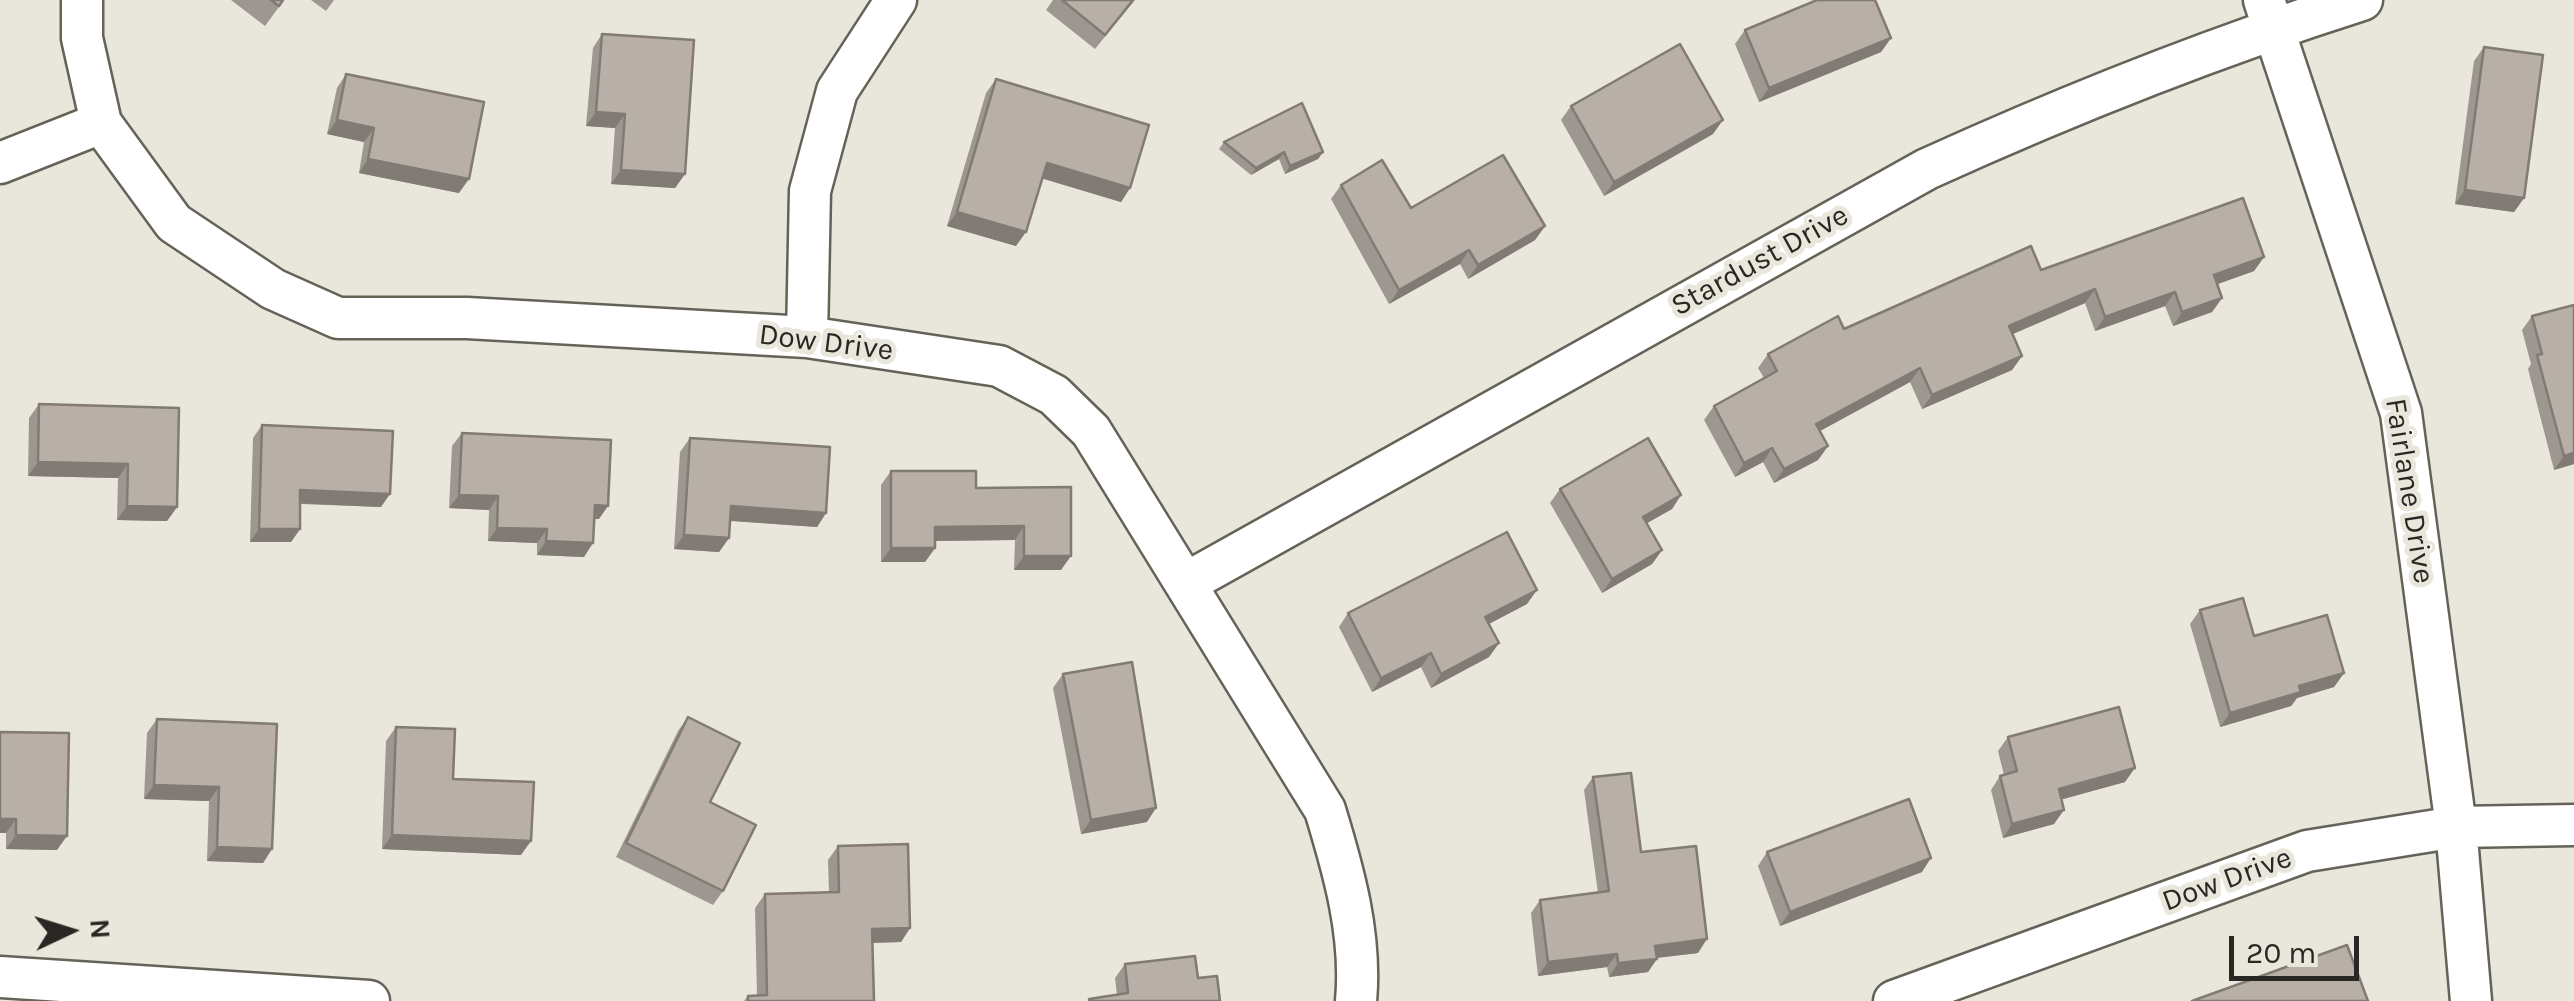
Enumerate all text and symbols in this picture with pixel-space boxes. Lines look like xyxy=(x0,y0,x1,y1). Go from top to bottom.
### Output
street label: Stardust Drive xyxy=(1665,198,1855,324)
street label: Dow Drive xyxy=(757,317,895,369)
street label: Fairlane Drive xyxy=(2377,396,2441,586)
street label: Dow Drive xyxy=(2157,840,2297,920)
north arrow xyxy=(20,881,120,981)
scale bar xyxy=(2234,916,2364,978)
text: N xyxy=(83,918,118,940)
text: 20 m xyxy=(2246,935,2316,971)

